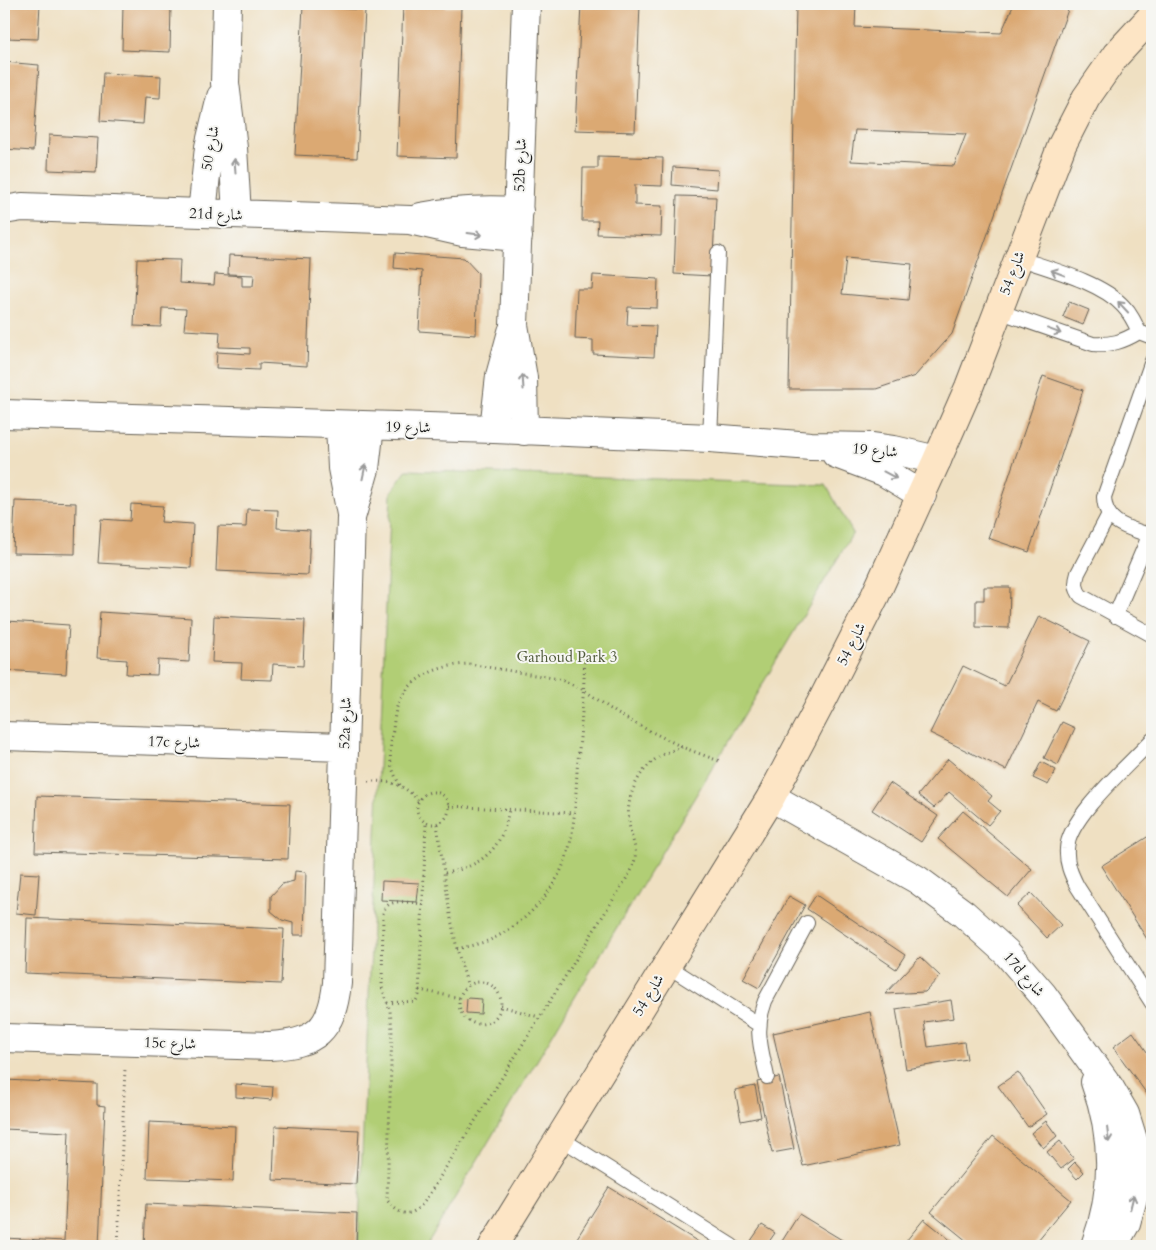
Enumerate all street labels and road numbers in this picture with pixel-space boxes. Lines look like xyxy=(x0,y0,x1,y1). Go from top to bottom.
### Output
street label: شارع 50 xyxy=(196,124,227,173)
street label: 52b شارع xyxy=(509,138,534,192)
street label: 21d شارع xyxy=(189,203,243,228)
street label: شارع 54 xyxy=(995,248,1032,299)
street label: شارع 19 xyxy=(385,417,431,440)
street label: شارع 19 xyxy=(851,438,899,465)
street label: شارع 54 xyxy=(832,619,873,670)
street label: 52a شارع xyxy=(334,697,359,749)
street label: 17c شارع xyxy=(147,731,200,756)
street label: 17d شارع xyxy=(997,947,1049,1003)
street label: شارع 54 xyxy=(627,970,671,1021)
street label: 15c شارع xyxy=(143,1032,196,1057)

